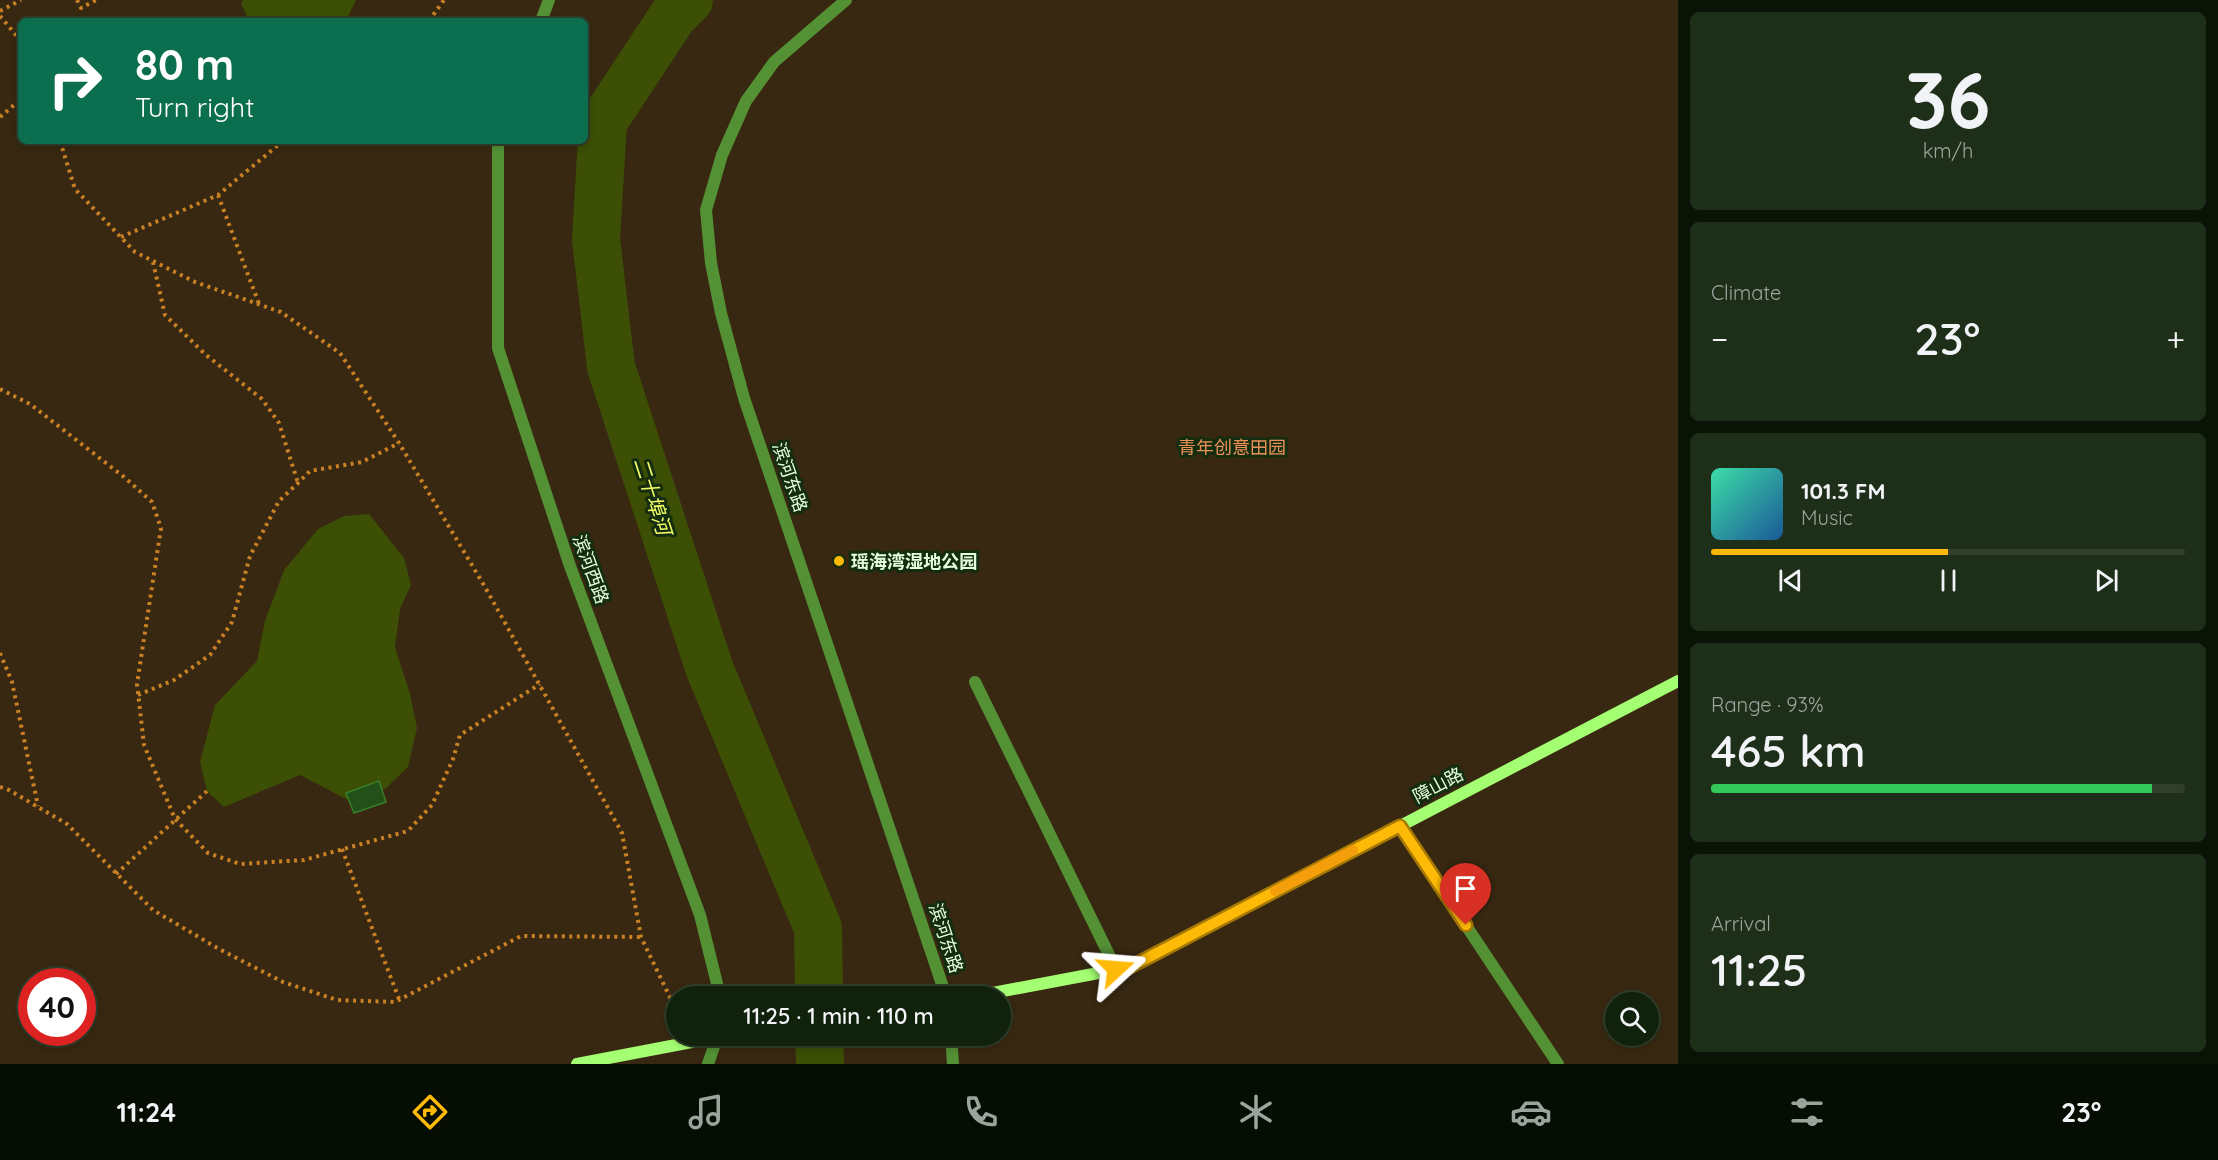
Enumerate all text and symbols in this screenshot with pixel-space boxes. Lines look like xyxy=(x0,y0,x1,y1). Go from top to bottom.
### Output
text: 80 m xyxy=(135,38,234,91)
icon: right xyxy=(36,42,114,120)
text: 36 xyxy=(1905,50,1991,148)
text: Turn right xyxy=(135,90,254,124)
text: km/h xyxy=(1923,138,1973,163)
text: Climate xyxy=(1711,280,1781,305)
text: 23° xyxy=(1914,310,1980,366)
text: − xyxy=(1711,318,1728,359)
text: + xyxy=(2166,318,2185,359)
park label: 青年创意田园 xyxy=(1178,436,1286,459)
street label: 滨河东路 xyxy=(767,439,813,515)
water label: 二十埠河 xyxy=(629,454,678,542)
text: 101.3 FM xyxy=(1801,477,1885,505)
text: Music xyxy=(1801,505,1853,530)
street label: 滨河西路 xyxy=(568,531,614,607)
place label: 瑶海湾湿地公园 xyxy=(851,550,977,573)
marker: 瑶海湾湿地公园 xyxy=(832,554,846,568)
icon: previous xyxy=(1774,564,1807,597)
icon: pause xyxy=(1932,564,1965,597)
icon: next xyxy=(2090,564,2123,597)
text: Range · 93% xyxy=(1711,692,1824,717)
text: 465 km xyxy=(1711,722,1866,778)
street label: 障山路 xyxy=(1409,762,1467,808)
pin xyxy=(1440,863,1491,925)
icon: arrive xyxy=(1449,872,1482,905)
street label: 滨河东路 xyxy=(924,900,968,976)
text: Arrival xyxy=(1711,911,1771,936)
position arrow xyxy=(1084,937,1148,1001)
text: 11:25 xyxy=(1711,941,1807,997)
speed limit sign: 40 xyxy=(18,968,96,1046)
map controls xyxy=(1605,992,1659,1046)
button: search xyxy=(1605,992,1659,1046)
text: 11:25 · 1 min · 110 m xyxy=(743,1002,934,1030)
icon: directions xyxy=(409,1091,451,1133)
icon: music xyxy=(685,1091,727,1133)
icon: phone xyxy=(960,1091,1002,1133)
icon: climate xyxy=(1235,1091,1277,1133)
icon: car xyxy=(1510,1091,1552,1133)
icon: filters xyxy=(1786,1091,1828,1133)
text: 11:24 xyxy=(117,1095,176,1129)
text: 23° xyxy=(2061,1095,2101,1129)

